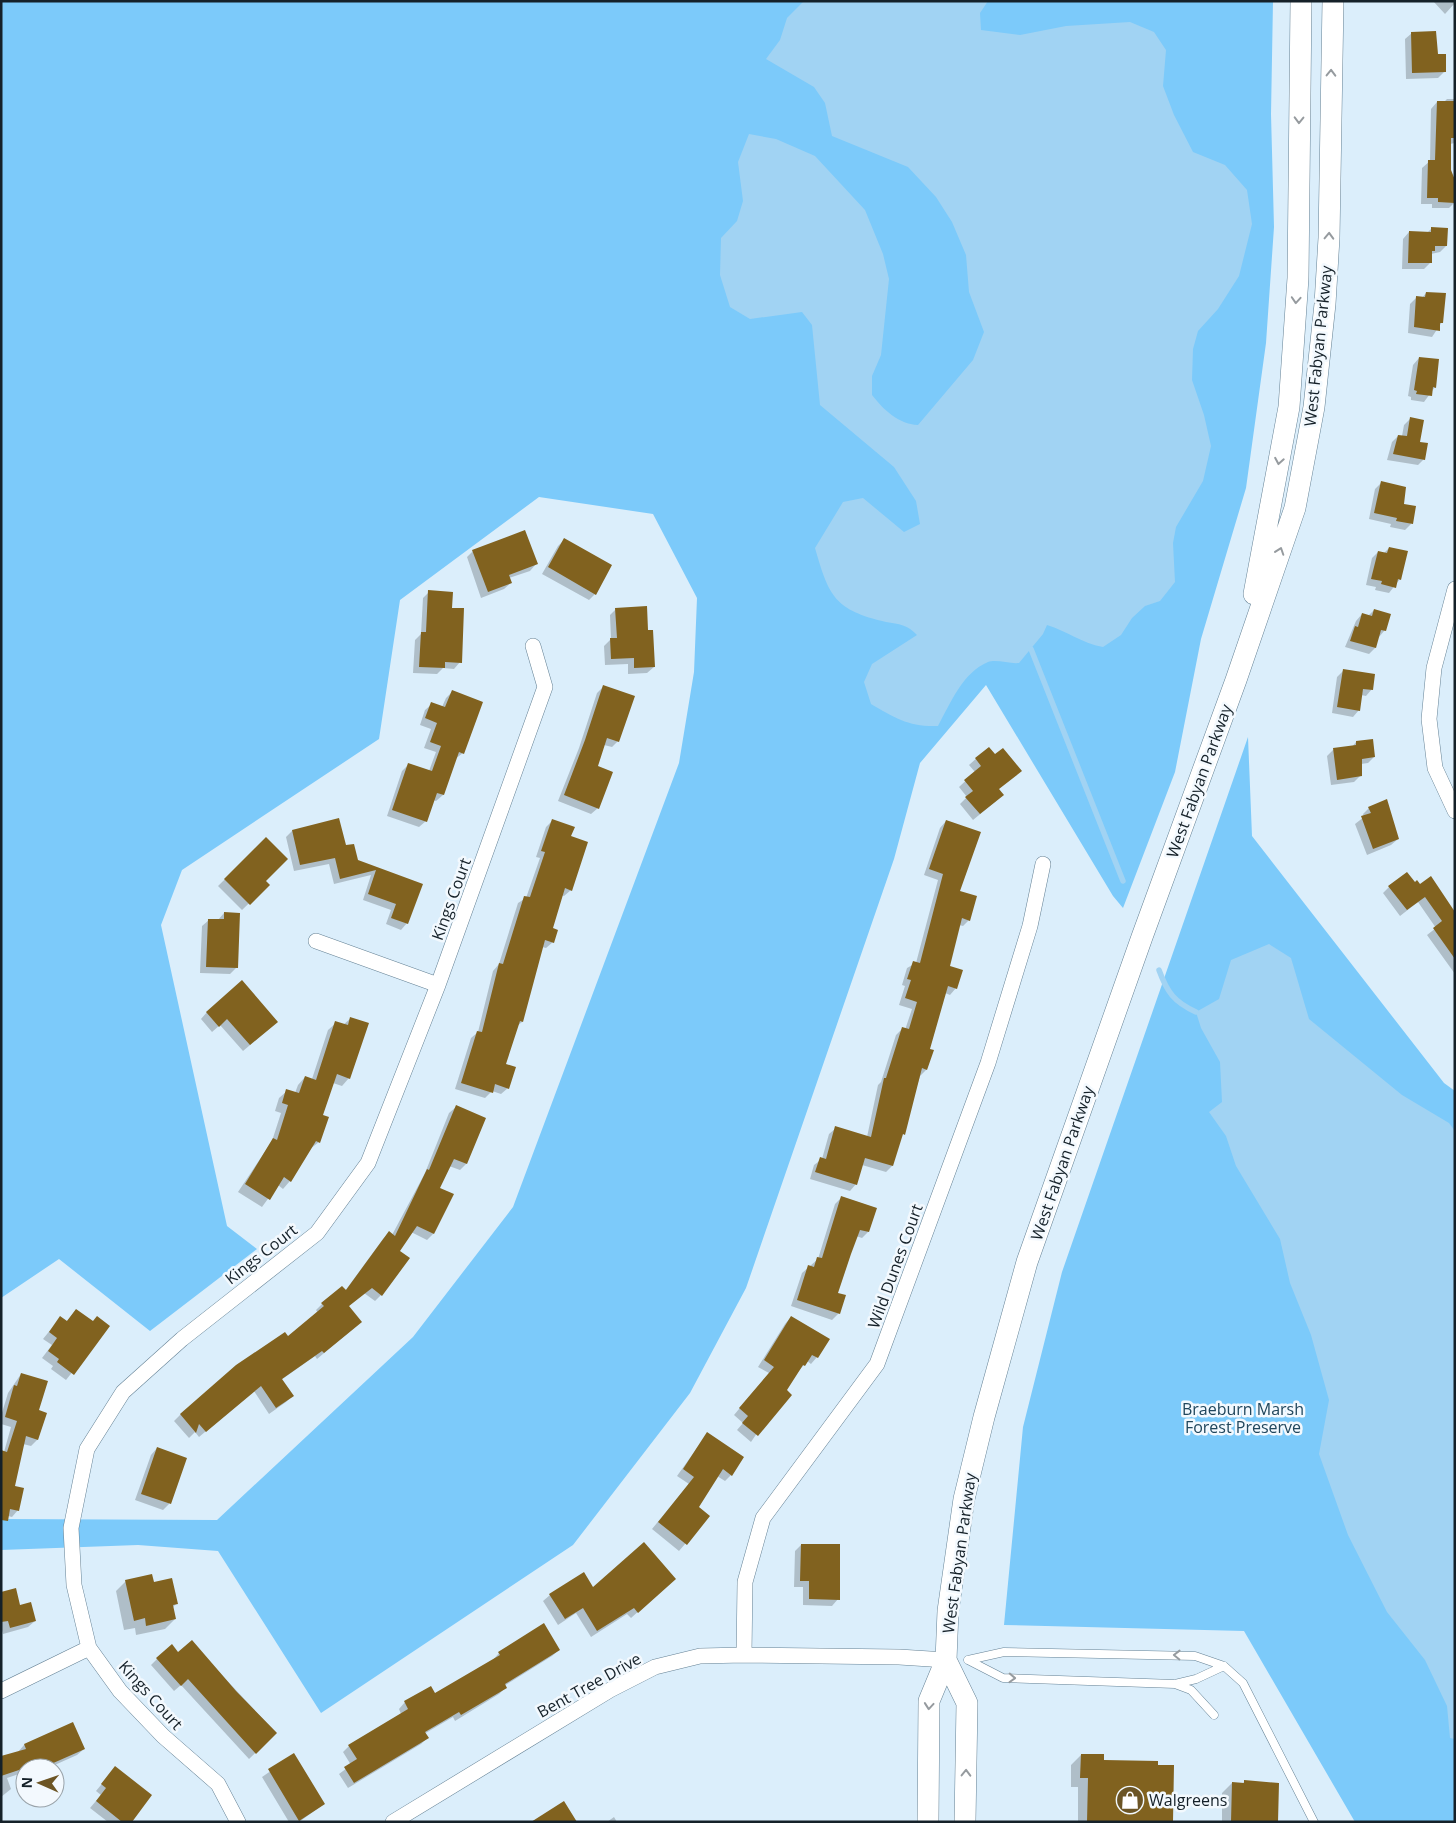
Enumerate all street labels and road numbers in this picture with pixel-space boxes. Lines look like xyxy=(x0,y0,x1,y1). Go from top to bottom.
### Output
street label: West Fabyan Parkway xyxy=(1299,263,1337,428)
street label: West Fabyan Parkway xyxy=(1161,700,1237,861)
street label: Kings Court xyxy=(426,855,476,943)
street label: West Fabyan Parkway xyxy=(1025,1082,1099,1243)
street label: Wild Dunes Court xyxy=(862,1201,928,1331)
street label: Kings Court xyxy=(220,1219,302,1289)
street label: West Fabyan Parkway xyxy=(937,1470,981,1635)
street label: Bent Tree Drive xyxy=(533,1647,645,1723)
street label: Kings Court xyxy=(114,1656,188,1734)

